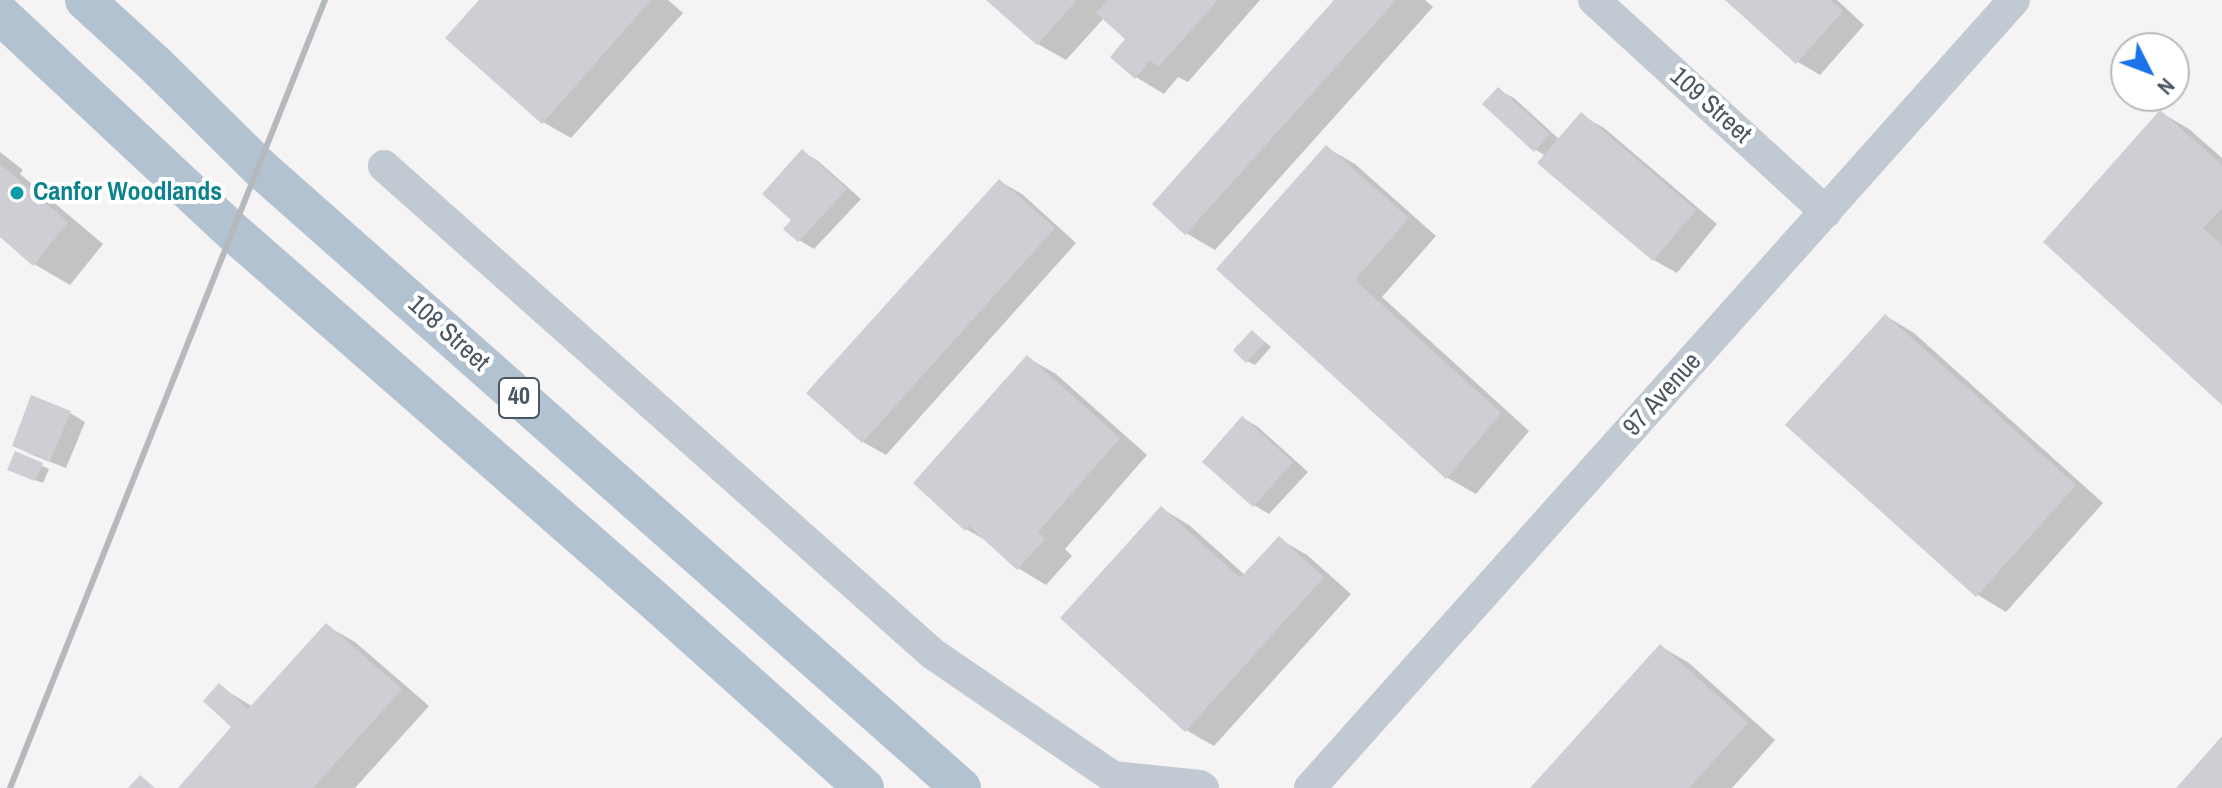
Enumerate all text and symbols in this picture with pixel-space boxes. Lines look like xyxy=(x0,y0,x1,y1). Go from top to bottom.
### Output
north arrow xyxy=(2110,32,2190,112)
street label: 109 Street xyxy=(1663,61,1757,151)
text: N xyxy=(2151,72,2182,102)
place label: Canfor Woodlands xyxy=(33,177,222,209)
marker: Canfor Woodlands xyxy=(8,184,26,202)
street label: 108 Street xyxy=(401,289,495,379)
street label: 97 Avenue xyxy=(1617,347,1709,443)
road number: 40 xyxy=(499,378,539,418)

